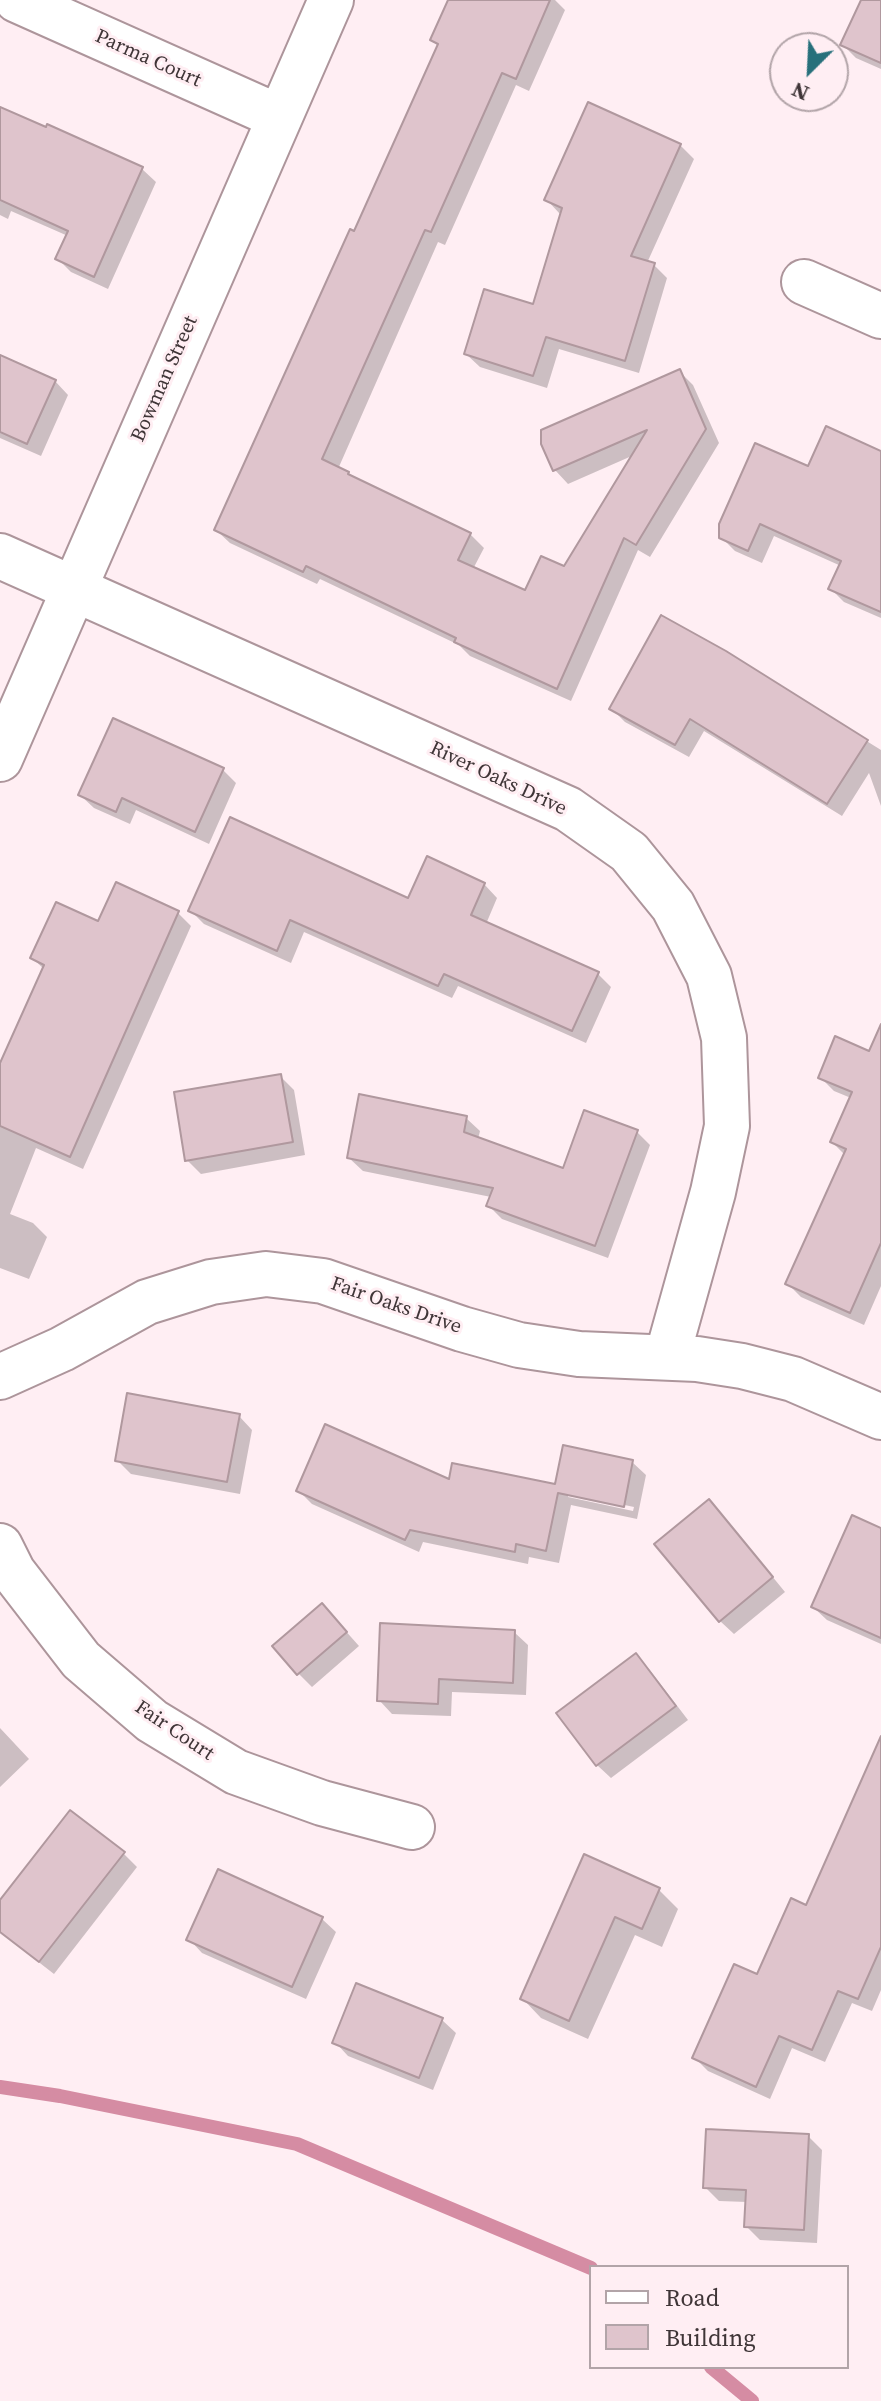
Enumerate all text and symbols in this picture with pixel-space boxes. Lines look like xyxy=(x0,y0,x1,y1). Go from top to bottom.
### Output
street label: Parma Court xyxy=(91,25,205,93)
north arrow xyxy=(769,32,849,112)
text: N xyxy=(787,75,813,109)
street label: Bowman Street xyxy=(126,312,204,446)
street label: River Oaks Drive xyxy=(426,737,570,821)
street label: Fair Oaks Drive xyxy=(327,1272,465,1340)
street label: Fair Court xyxy=(130,1696,218,1766)
legend xyxy=(589,2265,849,2369)
text: Road xyxy=(665,2281,719,2314)
text: Building xyxy=(665,2321,756,2354)

